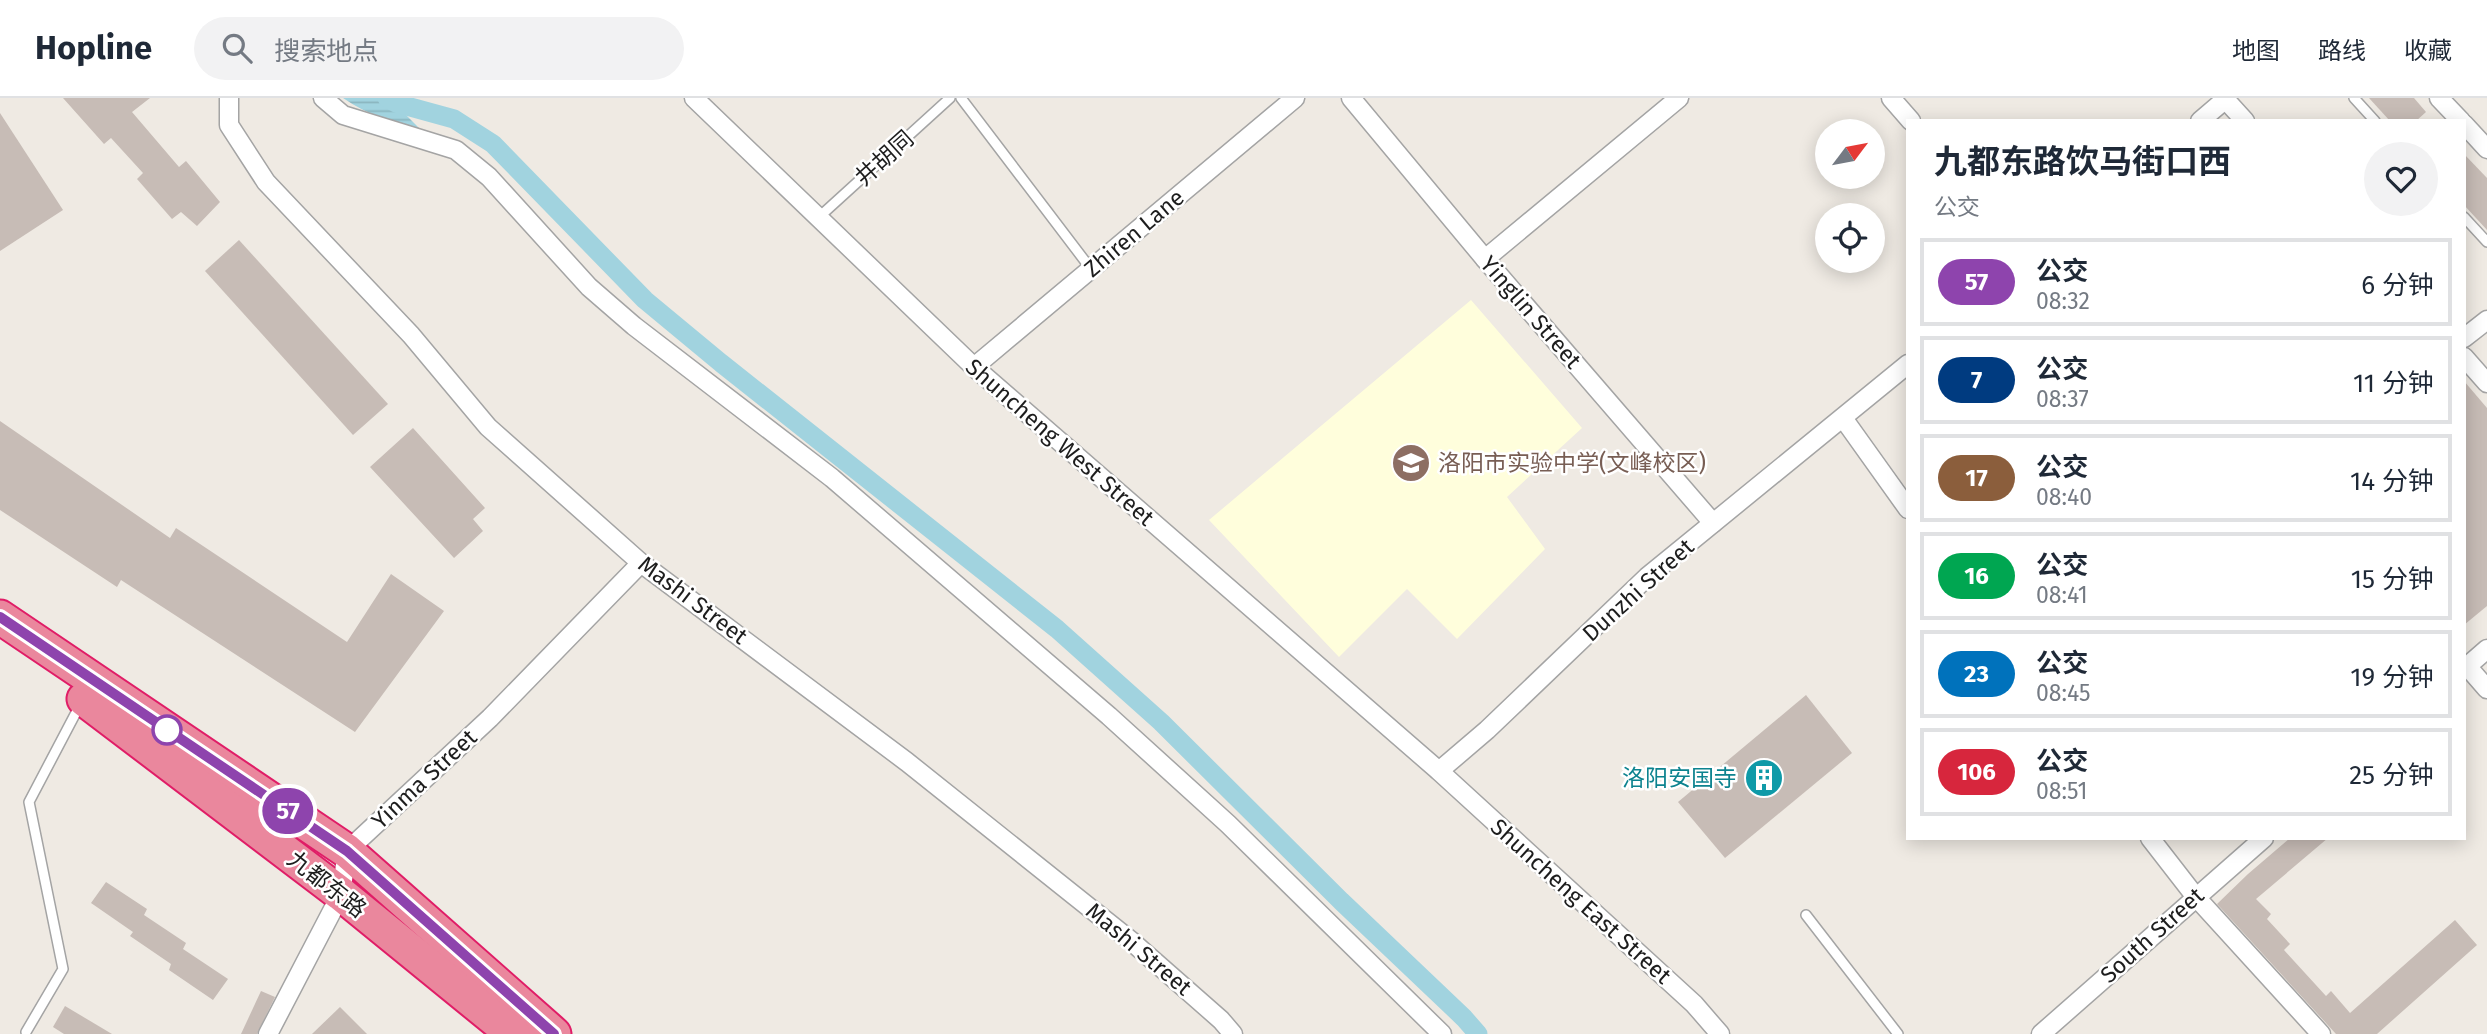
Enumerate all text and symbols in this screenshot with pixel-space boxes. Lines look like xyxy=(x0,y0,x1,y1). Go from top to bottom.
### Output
search box xyxy=(194,17,684,80)
text: Hopline xyxy=(35,28,152,68)
icon: search xyxy=(218,29,256,67)
text: 搜索地点 xyxy=(274,36,378,67)
text: 地图 xyxy=(2232,37,2280,65)
text: 路线 xyxy=(2318,37,2366,65)
text: 收藏 xyxy=(2404,37,2452,65)
north arrow xyxy=(1815,119,1885,189)
map controls xyxy=(1815,119,1885,273)
street label: 井胡同 xyxy=(849,125,919,191)
text: 九都东路饮马街口西 xyxy=(1934,142,2231,182)
button: heart xyxy=(2364,142,2438,216)
street label: Zhiren Lane xyxy=(1078,183,1190,283)
text: 公交 xyxy=(1934,193,1980,221)
button: locate xyxy=(1815,203,1885,273)
street label: Yinglin Street xyxy=(1475,250,1588,374)
text: 公交 xyxy=(2036,256,2088,287)
text: 57 xyxy=(1965,268,1988,296)
text: 6 分钟 xyxy=(2361,270,2434,301)
text: 08:32 xyxy=(2036,287,2090,315)
street label: Shuncheng West Street xyxy=(960,353,1160,532)
text: 公交 xyxy=(2036,354,2088,385)
text: 7 xyxy=(1971,366,1982,394)
text: 11 分钟 xyxy=(2353,368,2434,399)
text: 08:37 xyxy=(2036,385,2089,413)
school or university icon: 洛阳市实验中学(文峰校区) xyxy=(1390,442,1432,484)
place label: 洛阳市实验中学(文峰校区) xyxy=(1438,449,1706,477)
text: 公交 xyxy=(2036,452,2088,483)
text: 17 xyxy=(1965,464,1988,492)
text: 14 分钟 xyxy=(2350,466,2434,497)
text: 08:40 xyxy=(2036,483,2092,511)
street label: Dunzhi Street xyxy=(1577,532,1700,647)
street label: Mashi Street xyxy=(633,550,754,651)
text: 公交 xyxy=(2036,550,2088,581)
text: 16 xyxy=(1964,562,1989,590)
text: 15 分钟 xyxy=(2351,564,2434,595)
text: 08:41 xyxy=(2036,581,2088,609)
text: 公交 xyxy=(2036,648,2088,679)
text: 23 xyxy=(1964,660,1989,688)
text: 19 分钟 xyxy=(2350,662,2434,693)
text: 08:45 xyxy=(2036,679,2090,707)
unlabelled marker xyxy=(152,715,182,745)
street label: Yinma Street xyxy=(366,723,483,835)
text: 公交 xyxy=(2036,746,2088,777)
building icon: 洛阳安国寺 xyxy=(1743,757,1785,799)
text: 106 xyxy=(1957,758,1996,786)
text: 25 分钟 xyxy=(2349,760,2434,791)
place label: 洛阳安国寺 xyxy=(1622,764,1737,792)
text: 08:51 xyxy=(2036,777,2087,805)
line badge: 57 xyxy=(256,788,320,834)
text: 57 xyxy=(276,797,300,825)
street label: Shuncheng East Street xyxy=(1485,813,1678,990)
street label: 九都东路 xyxy=(282,845,372,923)
street label: South Street xyxy=(2094,881,2210,989)
street label: Mashi Street xyxy=(1080,897,1198,1002)

